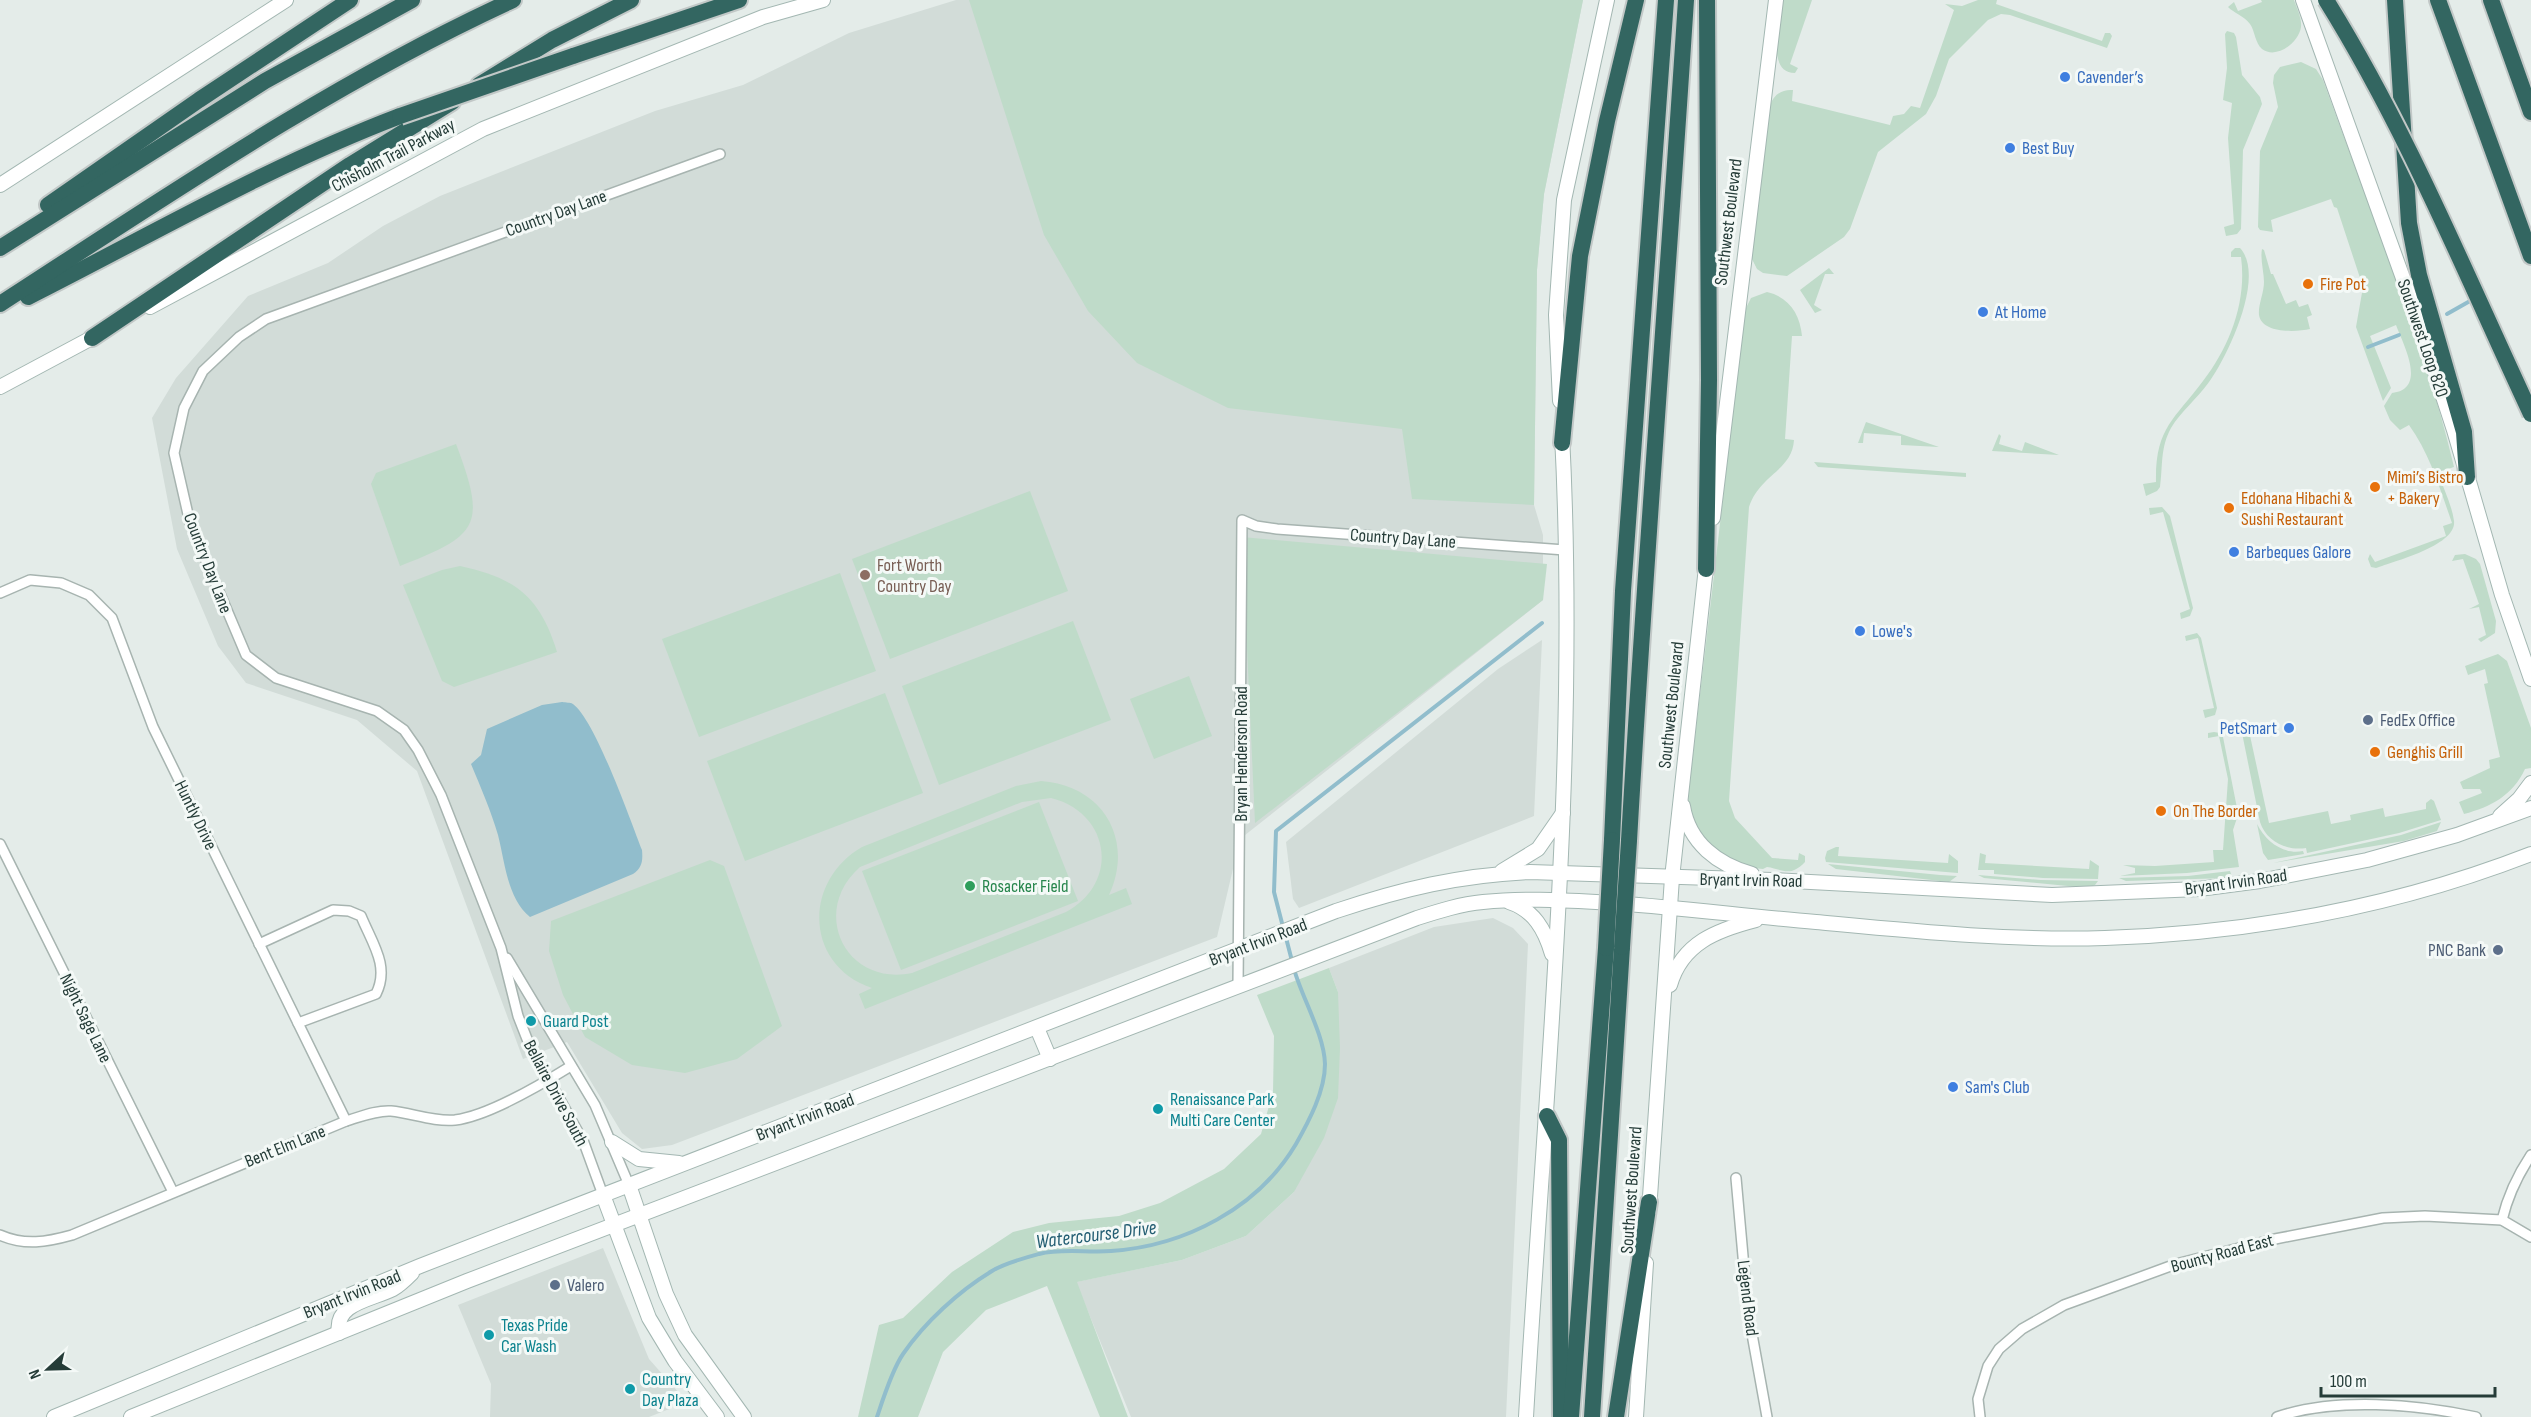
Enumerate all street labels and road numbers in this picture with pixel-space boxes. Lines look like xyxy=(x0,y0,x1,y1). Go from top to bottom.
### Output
street label: Chisholm Trail Parkway xyxy=(328,114,458,197)
street label: Southwest Boulevard xyxy=(1710,158,1747,287)
street label: Country Day Lane xyxy=(503,185,610,241)
street label: Southwest Loop 820 xyxy=(2393,276,2453,400)
street label: Country Day Lane xyxy=(179,510,236,616)
street label: Country Day Lane xyxy=(1349,524,1457,553)
street label: Southwest Boulevard xyxy=(1654,641,1689,770)
street label: Bryan Henderson Road xyxy=(1231,686,1252,822)
street label: Huntly Drive xyxy=(170,777,221,853)
street label: Bryant Irvin Road xyxy=(2184,865,2288,900)
street label: Bryant Irvin Road xyxy=(1699,869,1803,892)
street label: Bryant Irvin Road xyxy=(1206,914,1310,971)
street label: Night Sage Lane xyxy=(55,970,116,1066)
street label: Bellaire Drive South xyxy=(519,1036,592,1150)
street label: Bryant Irvin Road xyxy=(753,1089,857,1146)
street label: Bent Elm Lane xyxy=(242,1121,329,1172)
street label: Southwest Boulevard xyxy=(1617,1126,1646,1254)
street label: Bounty Road East xyxy=(2169,1230,2276,1277)
street label: Legend Road xyxy=(1732,1259,1763,1337)
street label: Bryant Irvin Road xyxy=(301,1265,404,1323)

